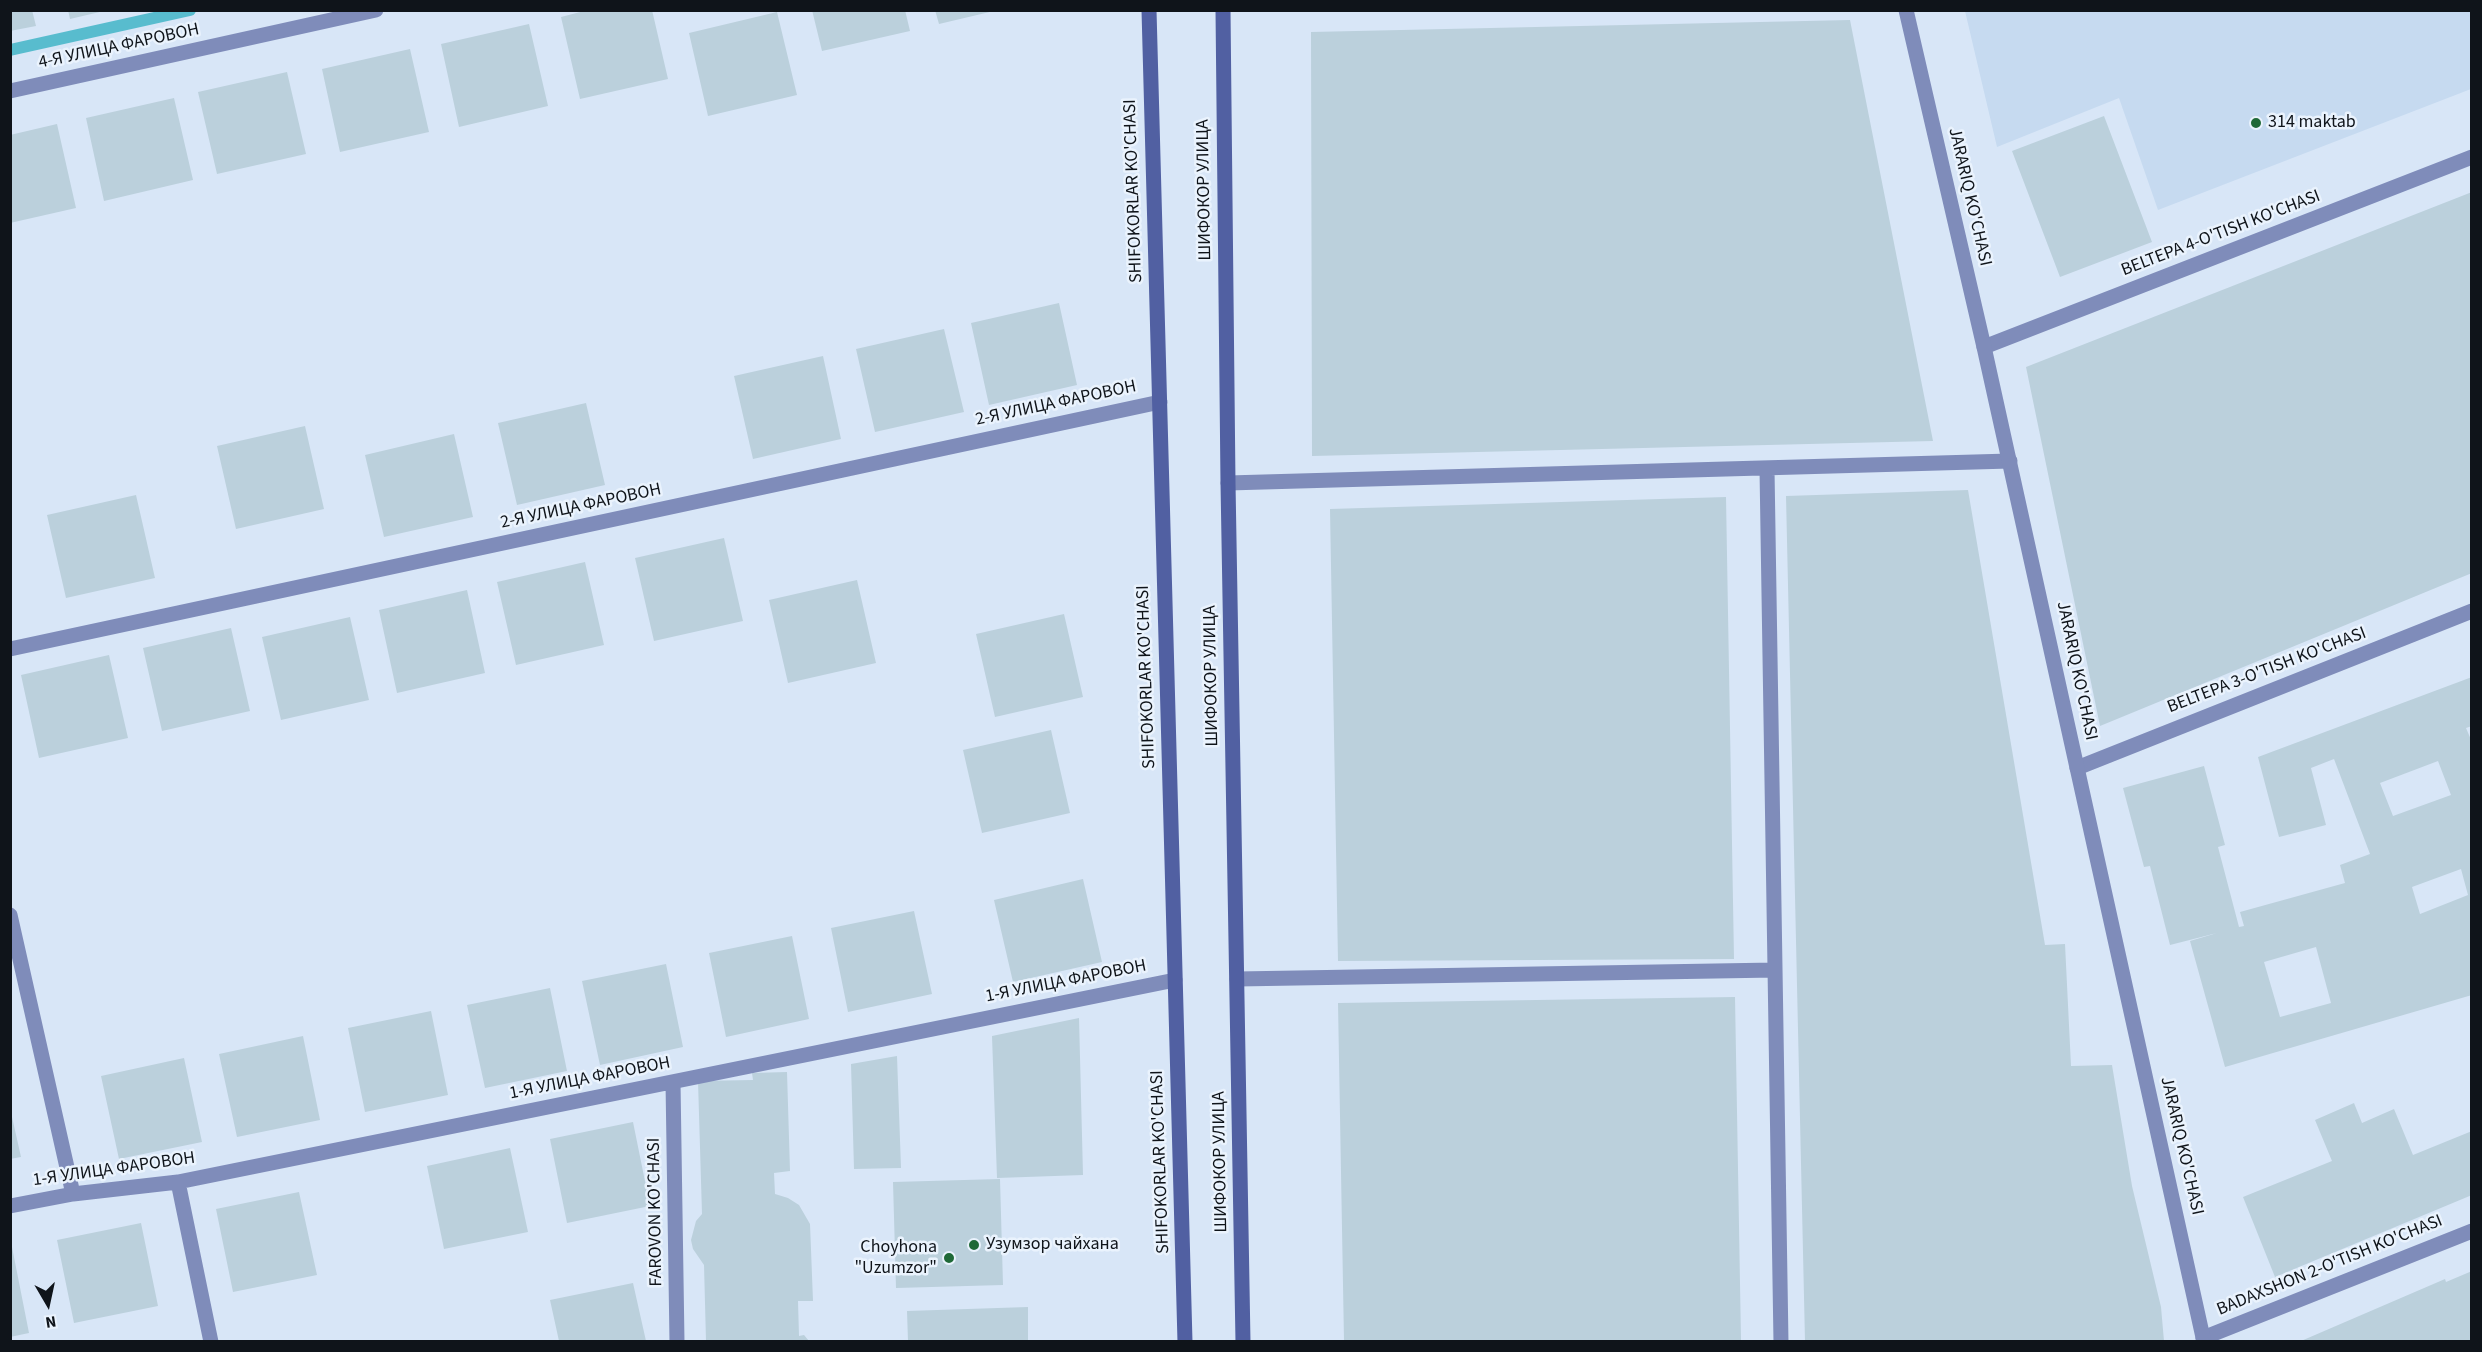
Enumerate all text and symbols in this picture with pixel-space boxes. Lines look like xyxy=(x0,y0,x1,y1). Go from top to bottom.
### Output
street label: 4-Я УЛИЦА ФАРОВОН xyxy=(37,19,201,75)
street label: SHIFOKORLAR KO'CHASI xyxy=(1120,99,1148,283)
place label: 314 maktab xyxy=(2268,112,2356,134)
marker: 314 maktab xyxy=(2249,116,2263,130)
street label: ШИФОКОР УЛИЦА xyxy=(1193,119,1217,261)
street label: JARARIQ KO'CHASI xyxy=(1943,126,1995,268)
street label: BELTEPA 4-O'TISH KO'CHASI xyxy=(2118,186,2324,282)
street label: 2-Я УЛИЦА ФАРОВОН xyxy=(974,376,1138,432)
street label: 2-Я УЛИЦА ФАРОВОН xyxy=(499,479,663,535)
street label: SHIFOKORLAR KO'CHASI xyxy=(1133,585,1161,769)
street label: JARARIQ KO'CHASI xyxy=(2051,600,2101,742)
street label: ШИФОКОР УЛИЦА xyxy=(1200,605,1224,747)
street label: BELTEPA 3-O'TISH KO'CHASI xyxy=(2164,623,2370,719)
street label: 1-Я УЛИЦА ФАРОВОН xyxy=(984,956,1148,1008)
street label: 1-Я УЛИЦА ФАРОВОН xyxy=(508,1053,672,1105)
street label: SHIFOKORLAR KO'CHASI xyxy=(1147,1070,1175,1254)
street label: JARARIQ KO'CHASI xyxy=(2155,1075,2207,1217)
street label: ШИФОКОР УЛИЦА xyxy=(1209,1091,1233,1233)
street label: FAROVON KO'CHASI xyxy=(644,1137,668,1287)
street label: 1-Я УЛИЦА ФАРОВОН xyxy=(31,1148,197,1192)
street label: BADAXSHON 2-O'TISH KO'CHASI xyxy=(2214,1211,2446,1321)
place label: Узумзор чайхана xyxy=(986,1234,1119,1256)
place label: Choyhona "Uzumzor" xyxy=(854,1237,937,1280)
marker: Узумзор чайхана xyxy=(967,1238,981,1252)
marker: Choyhona "Uzumzor" xyxy=(942,1251,956,1265)
north arrow xyxy=(18,1274,78,1334)
text: N xyxy=(44,1310,58,1333)

